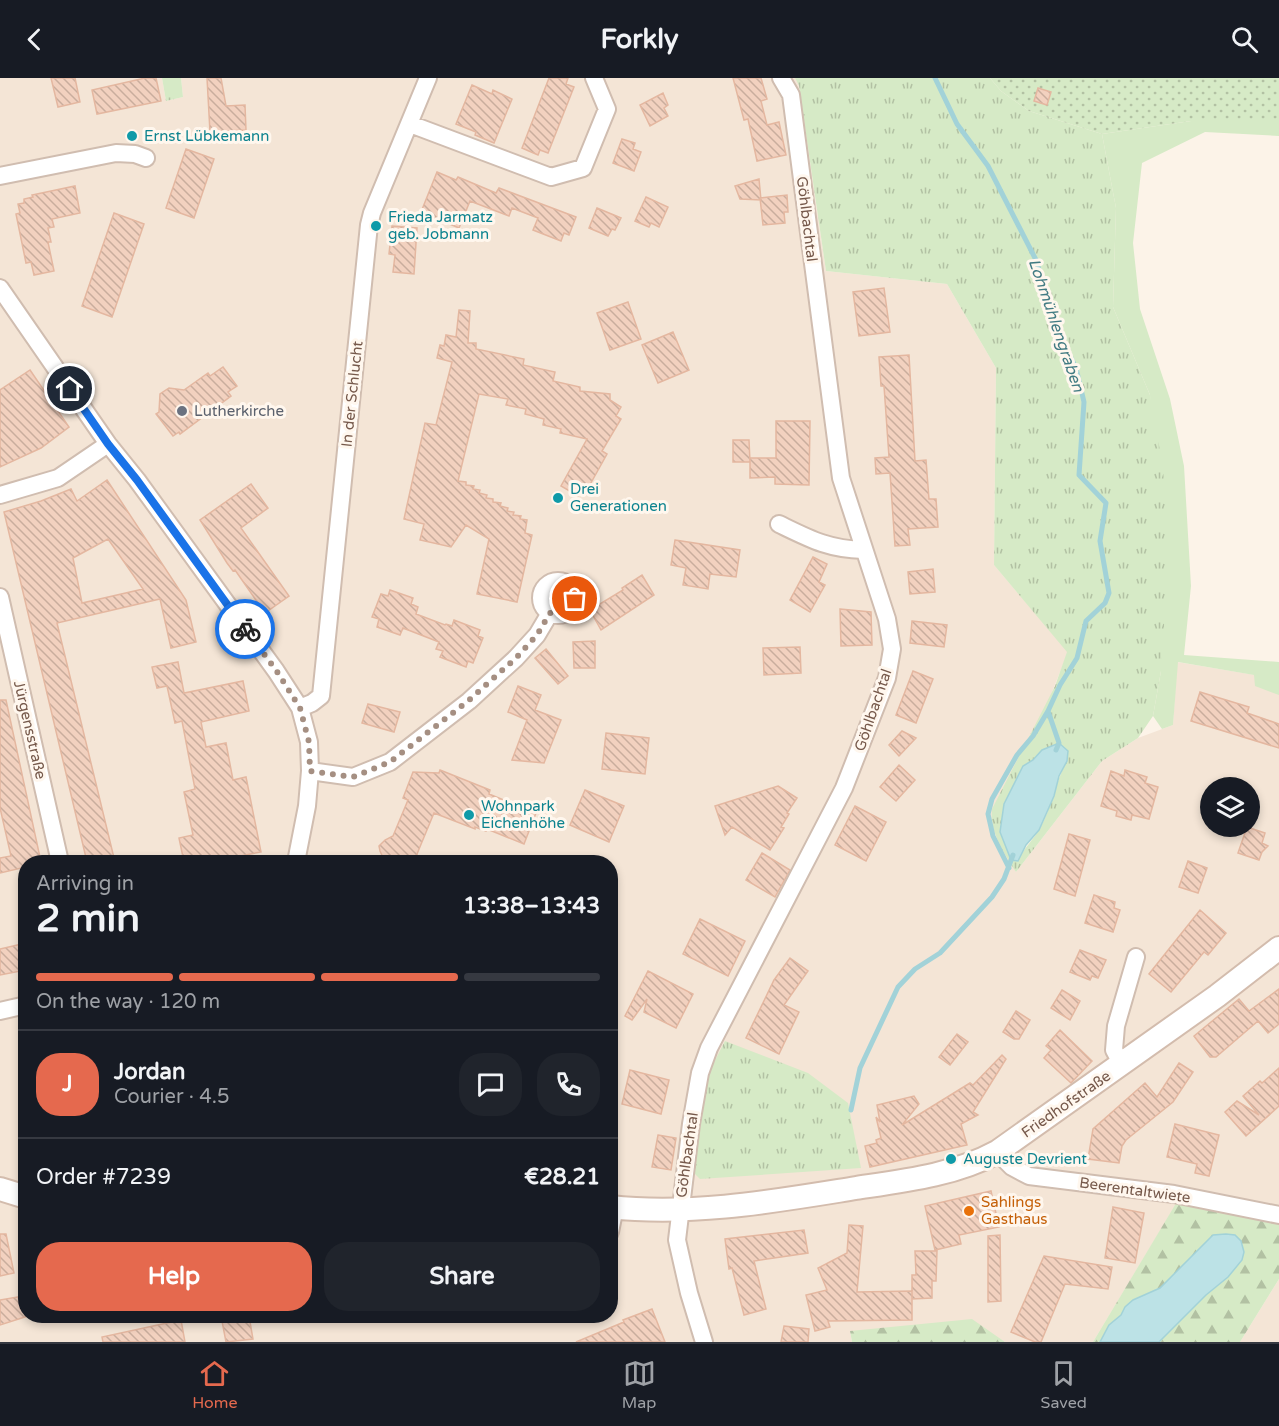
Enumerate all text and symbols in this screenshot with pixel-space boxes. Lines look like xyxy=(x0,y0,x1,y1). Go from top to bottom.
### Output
icon: back xyxy=(18,23,51,56)
text: Forkly xyxy=(600,23,679,56)
icon: search xyxy=(1228,23,1261,56)
place label: Ernst Lübkemann xyxy=(144,127,269,145)
marker: Ernst Lübkemann xyxy=(125,129,139,143)
street label: Göhlbachtal xyxy=(793,175,821,263)
place label: Frieda Jarmatz geb. Jobmann xyxy=(388,208,493,243)
marker: Frieda Jarmatz geb. Jobmann xyxy=(369,219,383,233)
water label: Lohmühlengraben xyxy=(1024,256,1089,396)
street label: In der Schlucht xyxy=(337,340,367,448)
pin xyxy=(44,363,95,414)
icon: home xyxy=(53,372,86,405)
place label: Lutherkirche xyxy=(194,402,284,420)
marker: Lutherkirche xyxy=(175,404,189,418)
place label: Drei Generationen xyxy=(570,480,667,515)
marker: Drei Generationen xyxy=(551,491,565,505)
pin xyxy=(549,573,600,624)
icon: bag xyxy=(558,582,591,615)
courier xyxy=(215,599,275,659)
icon: bike xyxy=(229,613,262,646)
street label: Göhlbachtal xyxy=(850,666,896,754)
street label: Jürgensstraße xyxy=(10,679,50,781)
map controls xyxy=(1200,777,1260,837)
button: layers xyxy=(1200,777,1260,837)
place label: Wohnpark Eichenhöhe xyxy=(481,797,565,832)
marker: Wohnpark Eichenhöhe xyxy=(462,808,476,822)
text: Arriving in xyxy=(36,872,134,896)
text: 13:38–13:43 xyxy=(463,893,600,919)
text: 2 min xyxy=(36,895,140,942)
text: On the way · 120 m xyxy=(36,990,220,1014)
button: chat xyxy=(459,1053,522,1116)
button: phone xyxy=(537,1053,600,1116)
text: Jordan xyxy=(114,1059,185,1085)
street label: Friedhofstraße xyxy=(1018,1067,1114,1141)
text: J xyxy=(62,1071,73,1097)
text: Courier · 4.5 xyxy=(114,1085,229,1109)
street label: Göhlbachtal xyxy=(672,1111,702,1199)
place label: Auguste Devrient xyxy=(963,1150,1087,1168)
marker: Auguste Devrient xyxy=(944,1152,958,1166)
text: Order #7239 xyxy=(36,1164,171,1190)
text: €28.21 xyxy=(524,1164,600,1190)
street label: Beerentaltwiete xyxy=(1078,1173,1192,1207)
place label: Sahlings Gasthaus xyxy=(981,1193,1048,1228)
marker: Sahlings Gasthaus xyxy=(962,1204,976,1218)
button: Help xyxy=(36,1242,312,1311)
button: Share xyxy=(324,1242,600,1311)
tab: Home xyxy=(192,1357,237,1413)
tab: Map xyxy=(622,1357,656,1413)
tab: Saved xyxy=(1041,1357,1087,1413)

